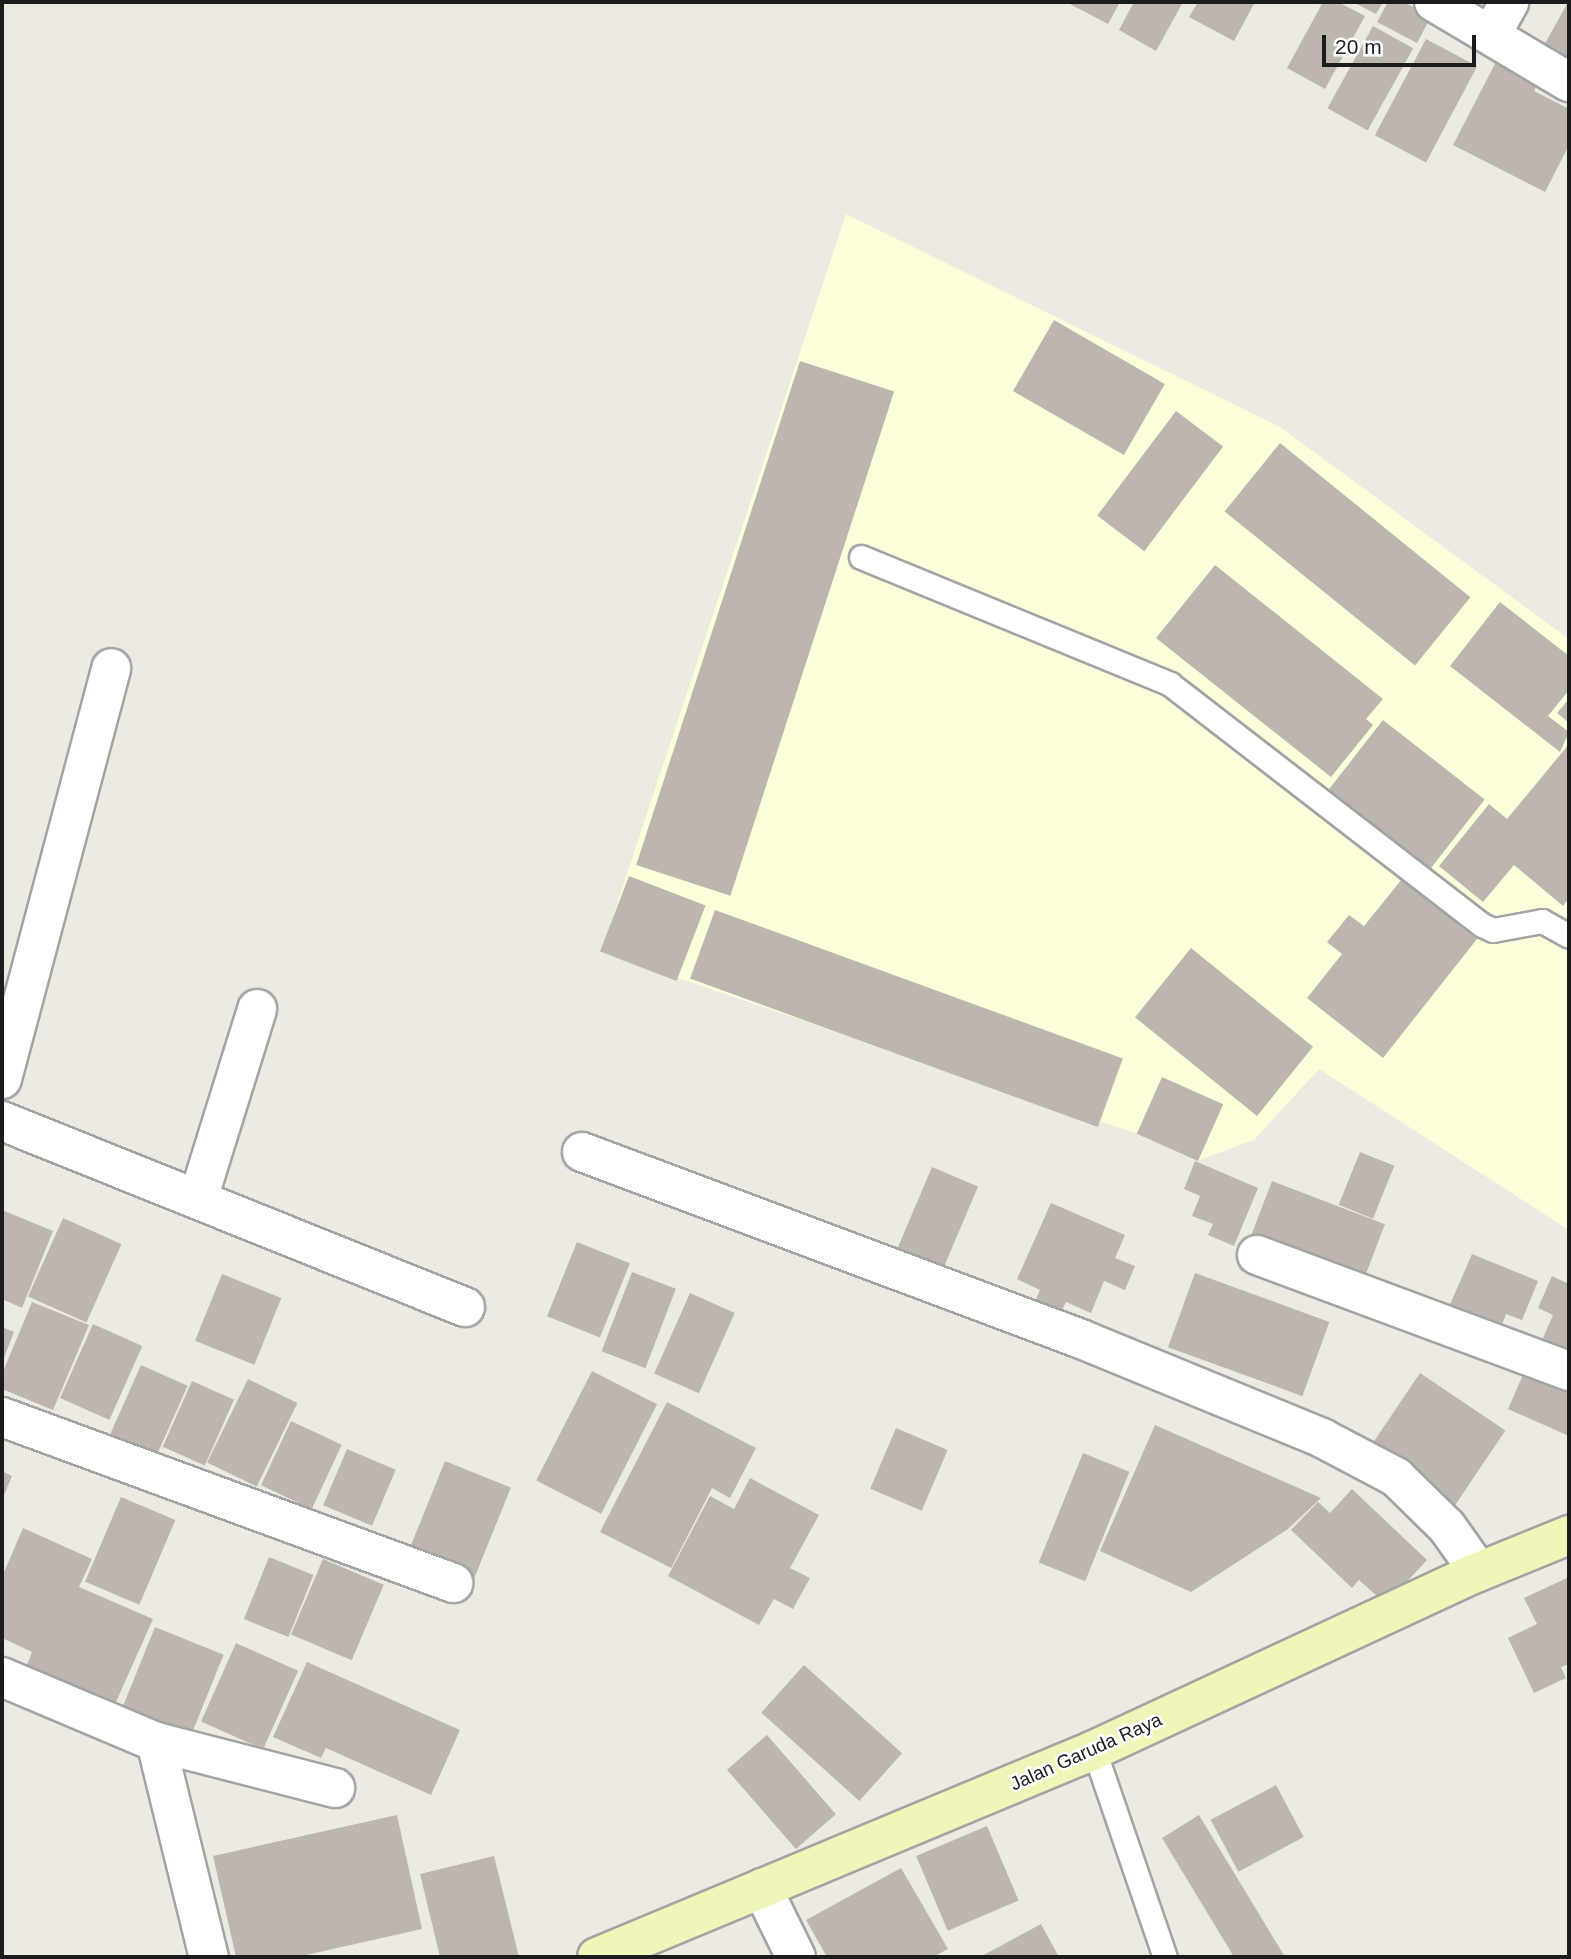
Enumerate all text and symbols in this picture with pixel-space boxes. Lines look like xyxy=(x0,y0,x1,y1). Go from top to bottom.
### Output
scale bar xyxy=(1326,21,1480,65)
text: 20 m xyxy=(1335,35,1382,58)
street label: Jalan Garuda Raya xyxy=(1007,1708,1165,1796)

